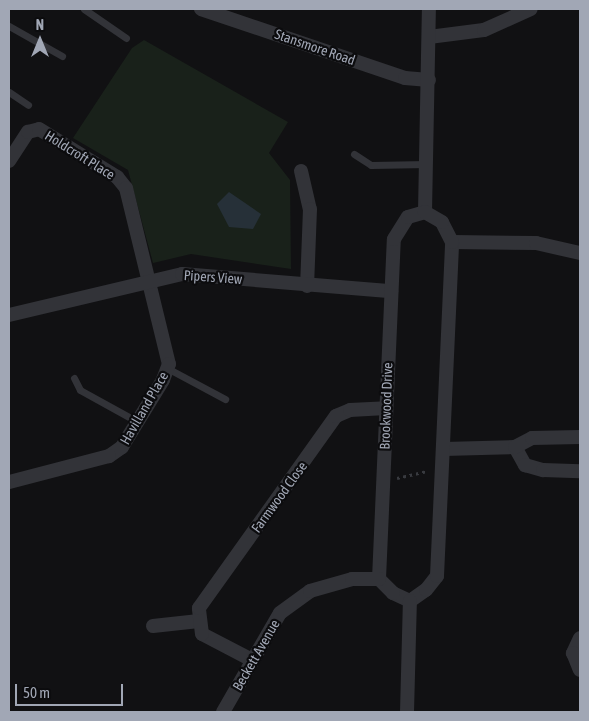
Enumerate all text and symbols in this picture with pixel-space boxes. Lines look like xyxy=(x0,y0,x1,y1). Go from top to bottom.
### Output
north arrow xyxy=(15,15,65,65)
text: N xyxy=(36,17,44,33)
street label: Stansmore Road xyxy=(273,25,357,69)
street label: Holdcroft Place xyxy=(42,127,118,183)
street label: Pipers View xyxy=(183,267,243,287)
street label: Brookwood Drive xyxy=(376,362,396,450)
street label: Havilland Place xyxy=(116,368,172,448)
street label: Farmwood Close xyxy=(248,458,310,536)
street label: Beckett Avenue xyxy=(229,617,283,693)
scale bar xyxy=(18,674,125,706)
text: 50 m xyxy=(23,684,50,701)

